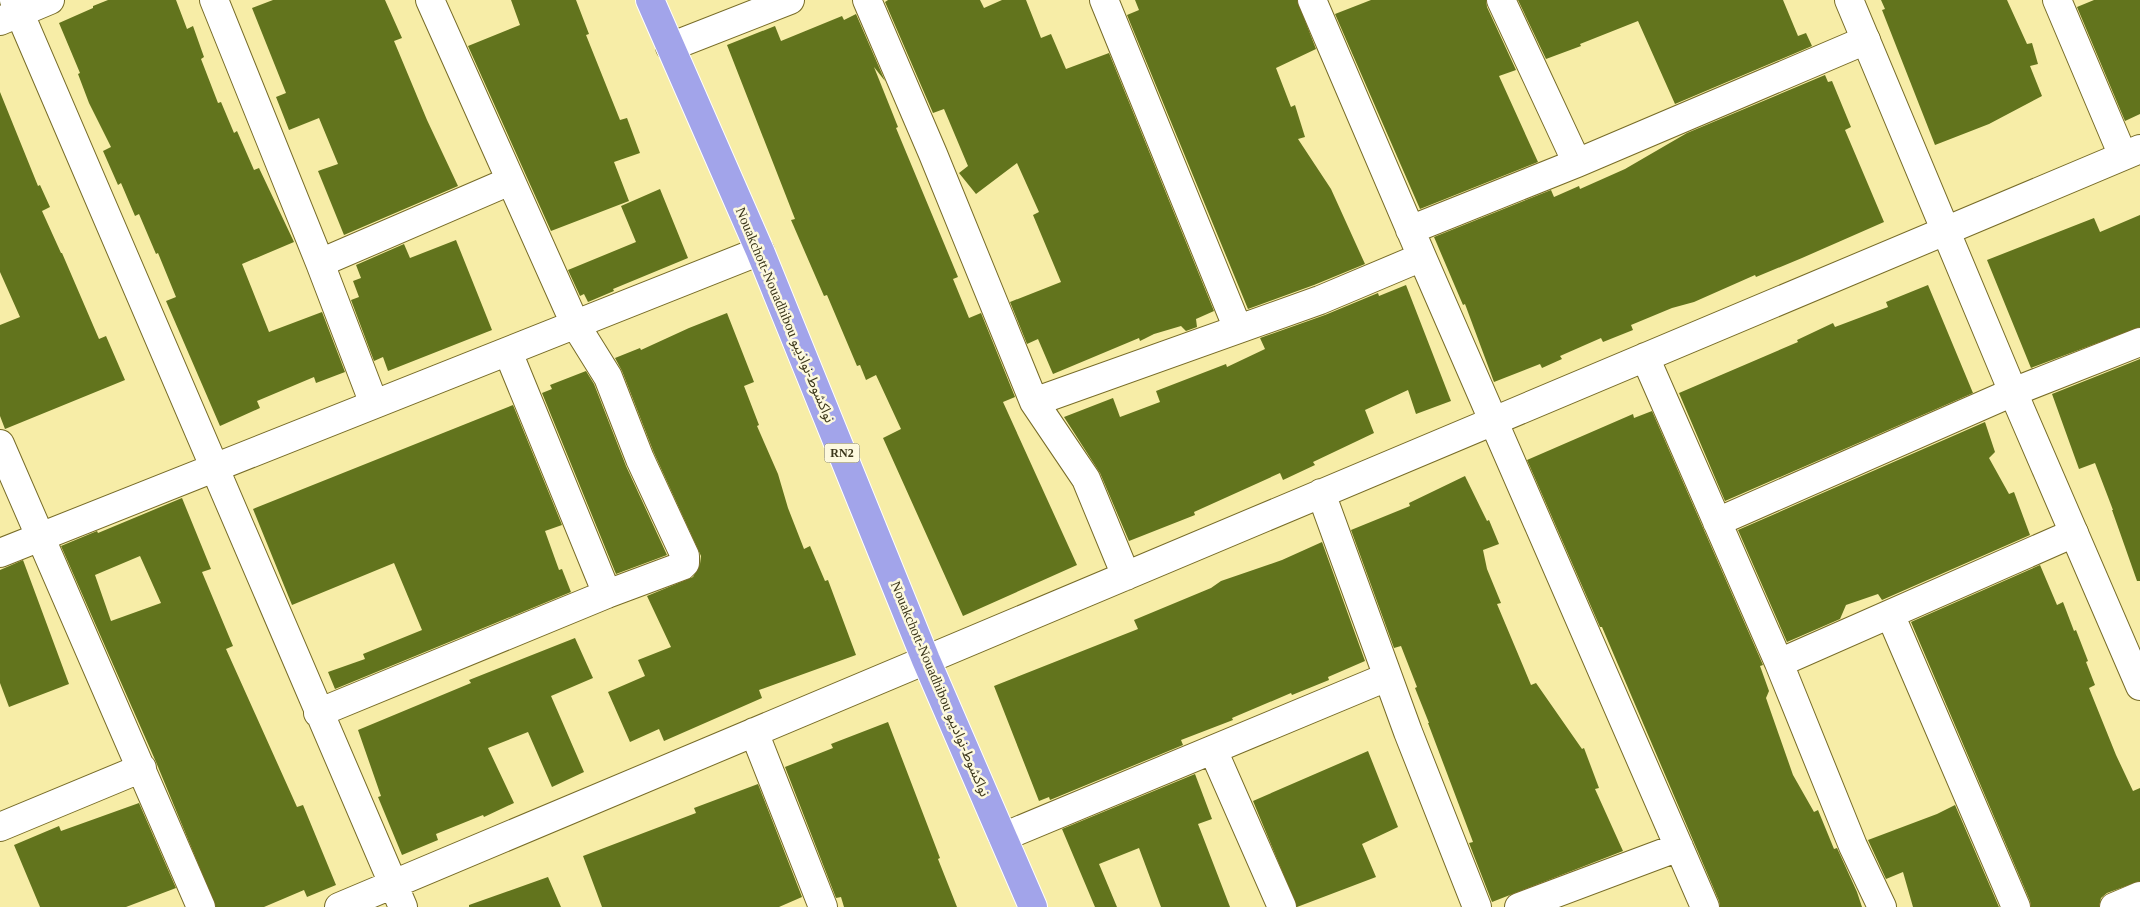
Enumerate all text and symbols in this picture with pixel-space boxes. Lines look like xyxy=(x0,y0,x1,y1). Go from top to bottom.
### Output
street label: Nouakchott-Nouadhibou نواكشوط-نواذيبو xyxy=(732,205,837,425)
road number: RN2 xyxy=(824,443,860,462)
street label: Nouakchott-Nouadhibou نواكشوط-نواذيبو xyxy=(887,579,992,799)

